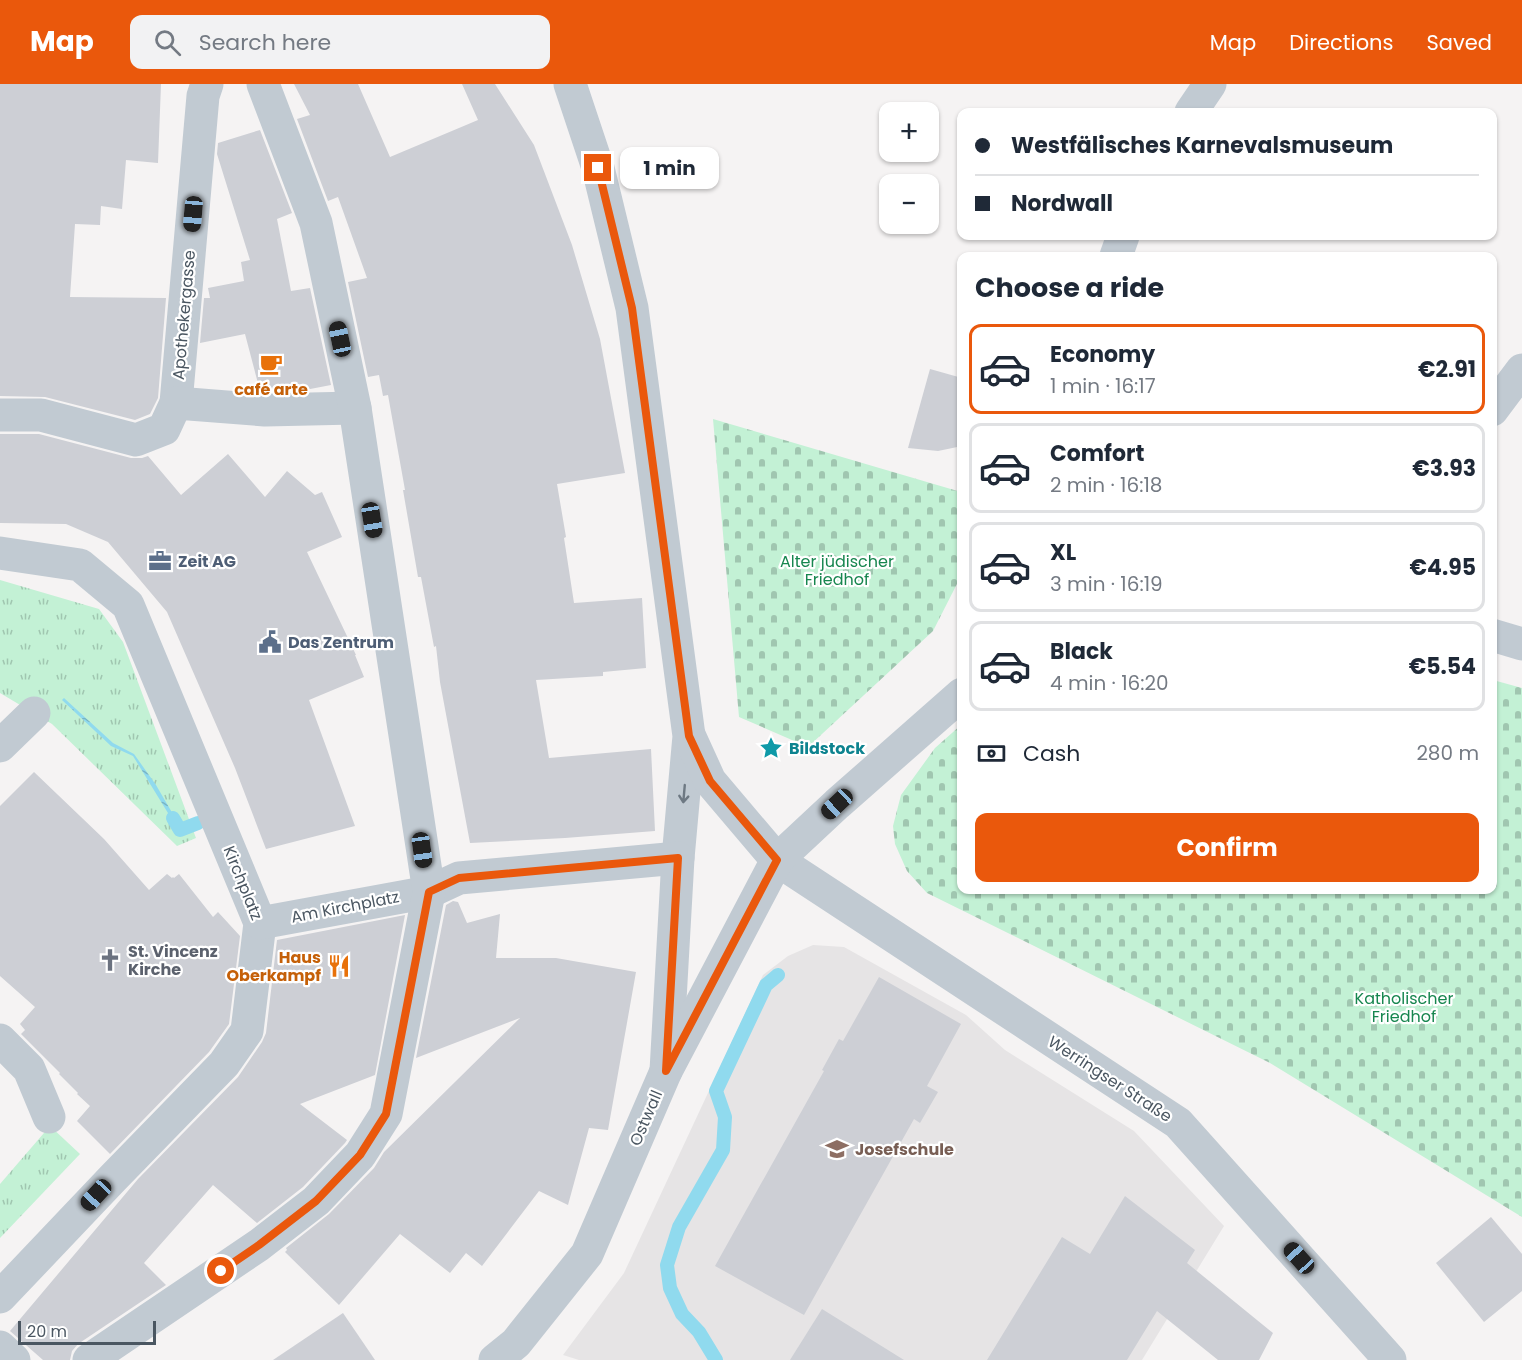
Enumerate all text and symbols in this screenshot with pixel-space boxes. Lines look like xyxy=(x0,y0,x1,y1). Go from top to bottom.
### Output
search box xyxy=(130,15,550,69)
text: Map xyxy=(30,22,94,61)
icon: search xyxy=(151,26,184,59)
text: Search here xyxy=(199,27,331,58)
text: Map xyxy=(1210,28,1256,57)
text: Directions xyxy=(1289,28,1393,57)
text: Saved xyxy=(1426,28,1492,57)
map controls xyxy=(879,102,939,234)
button: + xyxy=(879,102,939,162)
text: Westfälisches Karnevalsmuseum xyxy=(1011,130,1393,161)
callout: 1 min xyxy=(619,147,718,189)
route end xyxy=(584,154,611,181)
text: 1 min xyxy=(643,154,696,182)
button: − xyxy=(879,174,939,234)
text: Nordwall xyxy=(1011,188,1113,219)
car xyxy=(182,195,204,233)
street label: Apothekergasse xyxy=(167,249,201,381)
text: Choose a ride xyxy=(975,269,1164,306)
car xyxy=(327,320,353,358)
text: Economy xyxy=(1050,339,1155,370)
icon: car xyxy=(978,342,1032,396)
cafe icon: café arte xyxy=(258,351,284,377)
text: €2.91 xyxy=(1418,354,1476,385)
text: 1 min · 16:17 xyxy=(1050,372,1156,400)
place label: café arte xyxy=(234,378,308,401)
text: Comfort xyxy=(1050,438,1144,469)
icon: car xyxy=(978,441,1032,495)
text: €3.93 xyxy=(1412,453,1476,484)
text: 2 min · 16:18 xyxy=(1050,471,1162,499)
car xyxy=(360,501,384,539)
text: XL xyxy=(1050,537,1076,568)
icon: car xyxy=(978,540,1032,594)
office icon: Zeit AG xyxy=(147,548,173,574)
place label: Zeit AG xyxy=(178,550,236,573)
park label: Alter jüdischer Friedhof xyxy=(780,550,894,591)
text: €4.95 xyxy=(1410,552,1476,583)
text: 3 min · 16:19 xyxy=(1050,570,1163,598)
public building icon: Das Zentrum xyxy=(257,629,283,655)
place label: Das Zentrum xyxy=(288,631,394,654)
text: Black xyxy=(1050,636,1113,667)
icon: car xyxy=(978,639,1032,693)
text: €5.54 xyxy=(1409,651,1476,682)
text: 4 min · 16:20 xyxy=(1050,669,1169,697)
place icon: Bildstock xyxy=(758,735,784,761)
place label: Bildstock xyxy=(789,737,865,760)
icon: cash xyxy=(975,737,1008,770)
text: Cash xyxy=(1023,738,1080,769)
text: 280 m xyxy=(1416,739,1479,767)
one-way arrow xyxy=(678,783,689,803)
car xyxy=(818,785,856,823)
button: Confirm xyxy=(975,813,1479,882)
car xyxy=(411,831,433,869)
street label: Kirchplatz xyxy=(218,842,268,924)
street label: Am Kirchplatz xyxy=(289,885,401,929)
place label: St. Vincenz Kirche xyxy=(128,940,218,981)
place label: Haus Oberkampf xyxy=(227,946,321,987)
church icon: St. Vincenz Kirche xyxy=(97,947,123,973)
restaurant icon: Haus Oberkampf xyxy=(326,953,352,979)
park label: Katholischer Friedhof xyxy=(1355,987,1453,1028)
street label: Werringser Straße xyxy=(1043,1030,1177,1128)
street label: Ostwall xyxy=(624,1087,668,1149)
school or university icon: Josefschule xyxy=(824,1136,850,1162)
place label: Josefschule xyxy=(855,1138,954,1161)
car xyxy=(77,1176,115,1214)
car xyxy=(1280,1239,1318,1277)
route start xyxy=(207,1257,234,1284)
scale bar xyxy=(18,1318,156,1346)
text: 20 m xyxy=(27,1320,67,1343)

